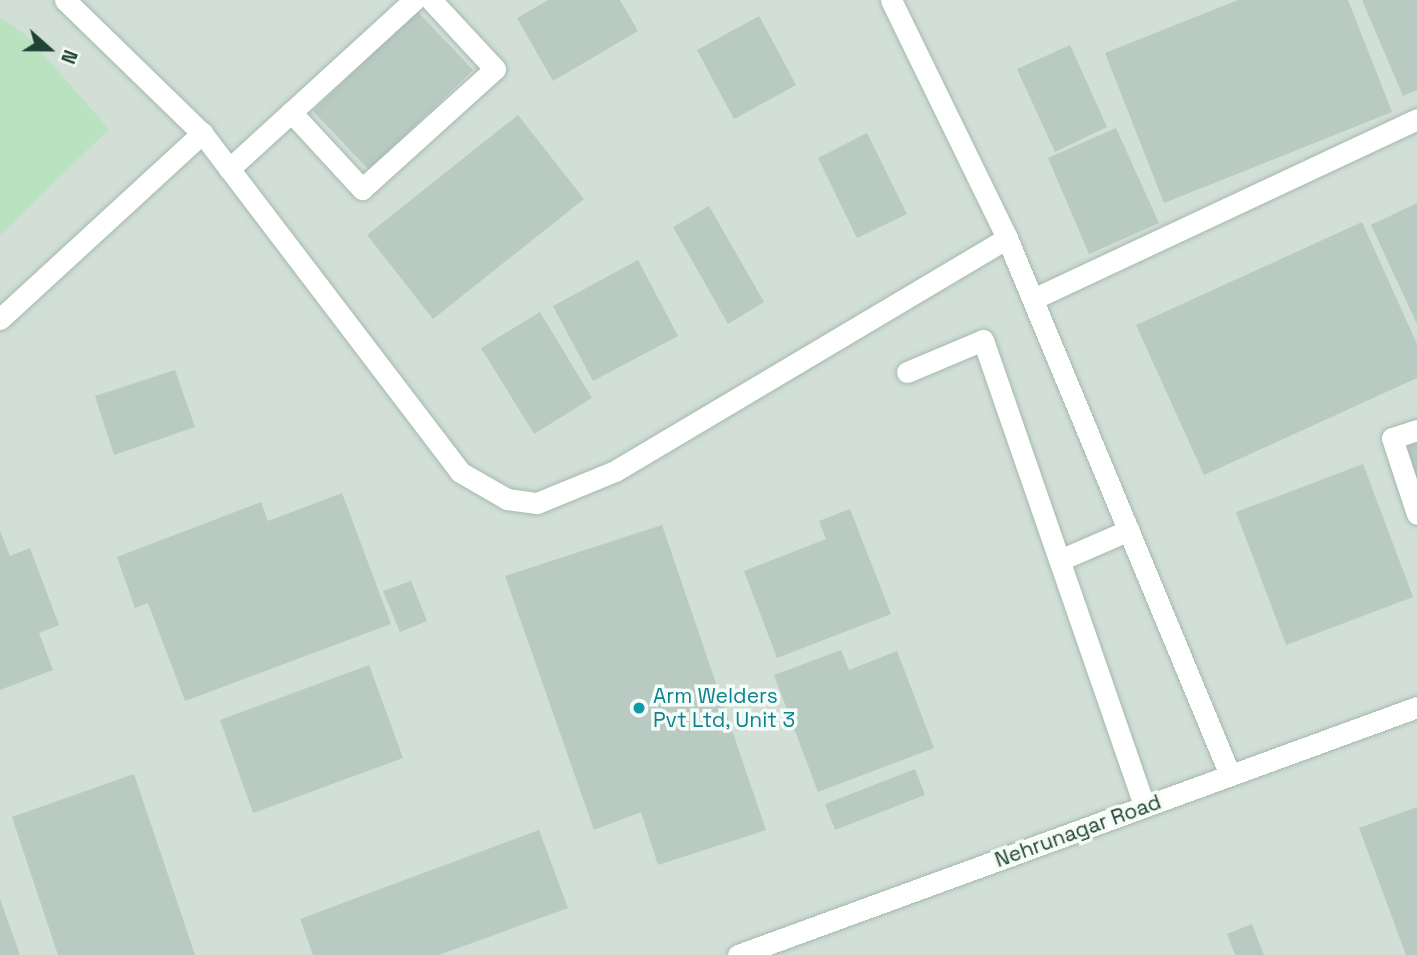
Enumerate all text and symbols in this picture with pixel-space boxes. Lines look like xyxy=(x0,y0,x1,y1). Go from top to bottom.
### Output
north arrow xyxy=(14,14,84,84)
text: N xyxy=(55,46,83,67)
place label: Arm Welders Pvt Ltd, Unit 3 xyxy=(653,683,796,733)
marker: Arm Welders Pvt Ltd, Unit 3 xyxy=(631,700,647,716)
street label: Nehrunagar Road xyxy=(991,789,1165,873)

